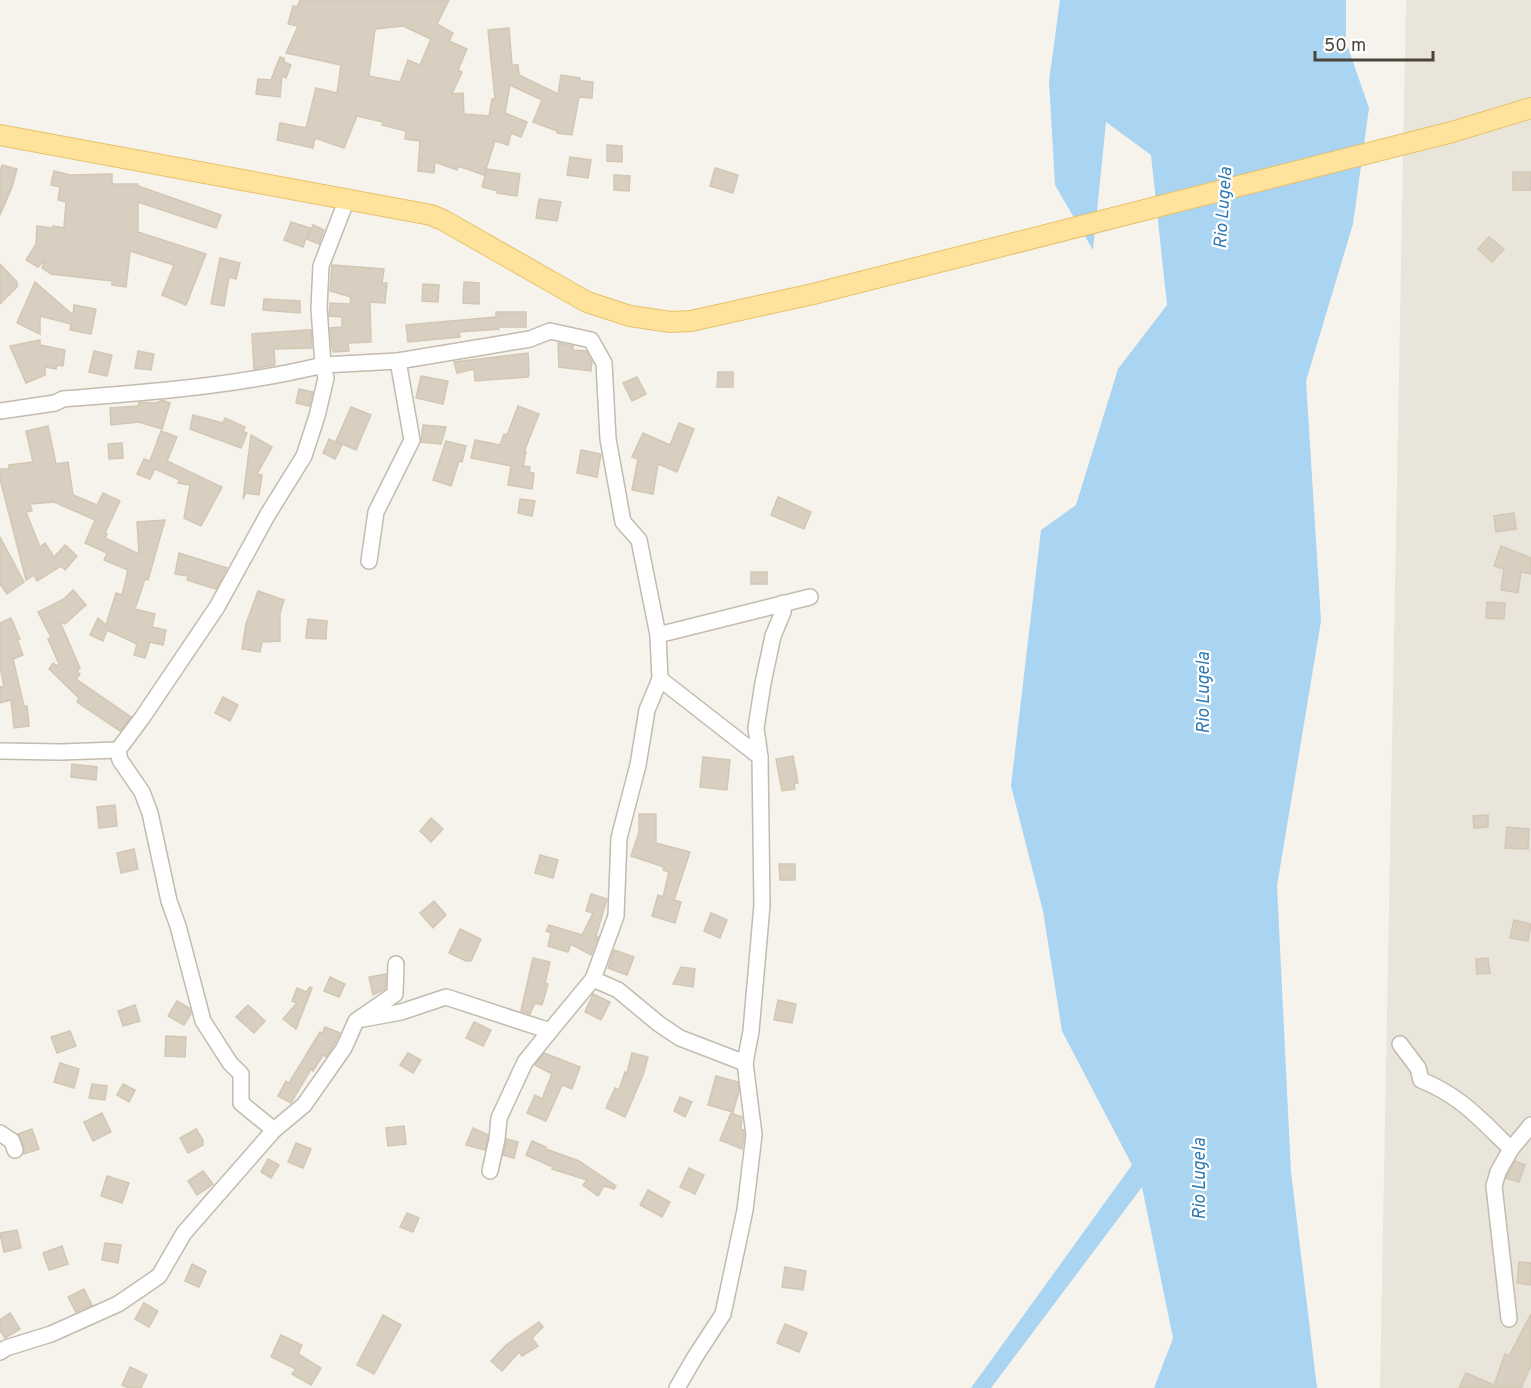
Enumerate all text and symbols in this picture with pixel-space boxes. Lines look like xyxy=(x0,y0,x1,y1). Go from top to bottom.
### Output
scale bar xyxy=(1315,24,1434,62)
text: 50 m xyxy=(1324,35,1366,58)
water label: Rio Lugela xyxy=(1210,166,1238,250)
water label: Rio Lugela xyxy=(1193,651,1216,734)
water label: Rio Lugela xyxy=(1189,1137,1212,1220)

